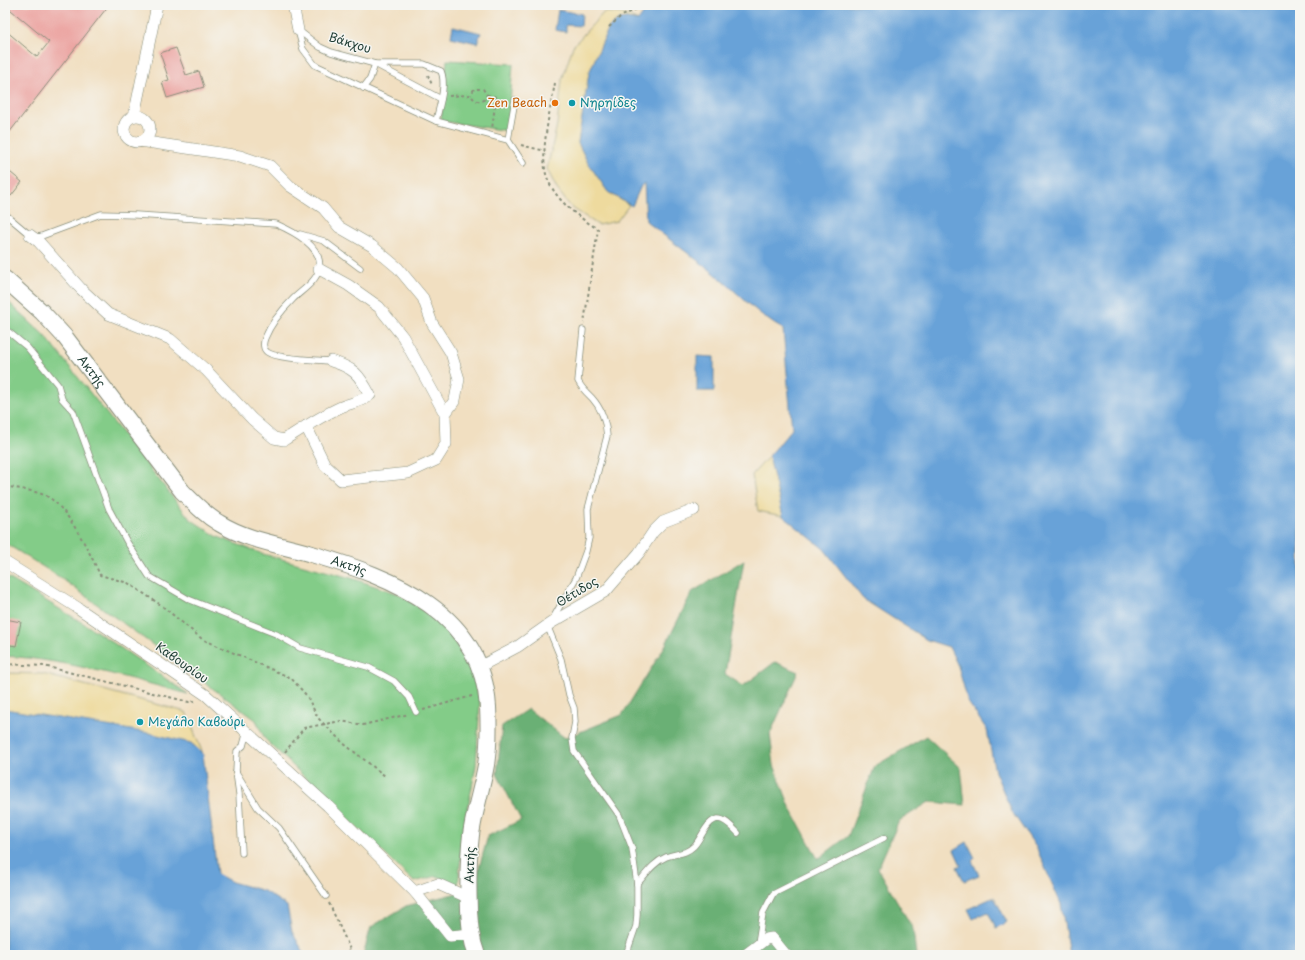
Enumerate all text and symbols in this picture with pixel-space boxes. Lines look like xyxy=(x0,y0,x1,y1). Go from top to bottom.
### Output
street label: Βάκχου xyxy=(327,27,374,57)
place label: Zen Beach xyxy=(487,93,547,111)
place label: Νηρηίδες xyxy=(580,93,636,111)
marker: Zen Beach xyxy=(550,98,560,108)
marker: Νηρηίδες xyxy=(567,98,577,108)
street label: Ακτής xyxy=(74,351,110,391)
street label: Ακτής xyxy=(329,550,370,579)
street label: Θέτιδος xyxy=(552,572,601,611)
street label: Καβουρίου xyxy=(152,637,213,687)
place label: Μεγάλο Καβούρι xyxy=(148,712,245,730)
marker: Μεγάλο Καβούρι xyxy=(135,717,145,727)
street label: Ακτής xyxy=(459,846,479,884)

